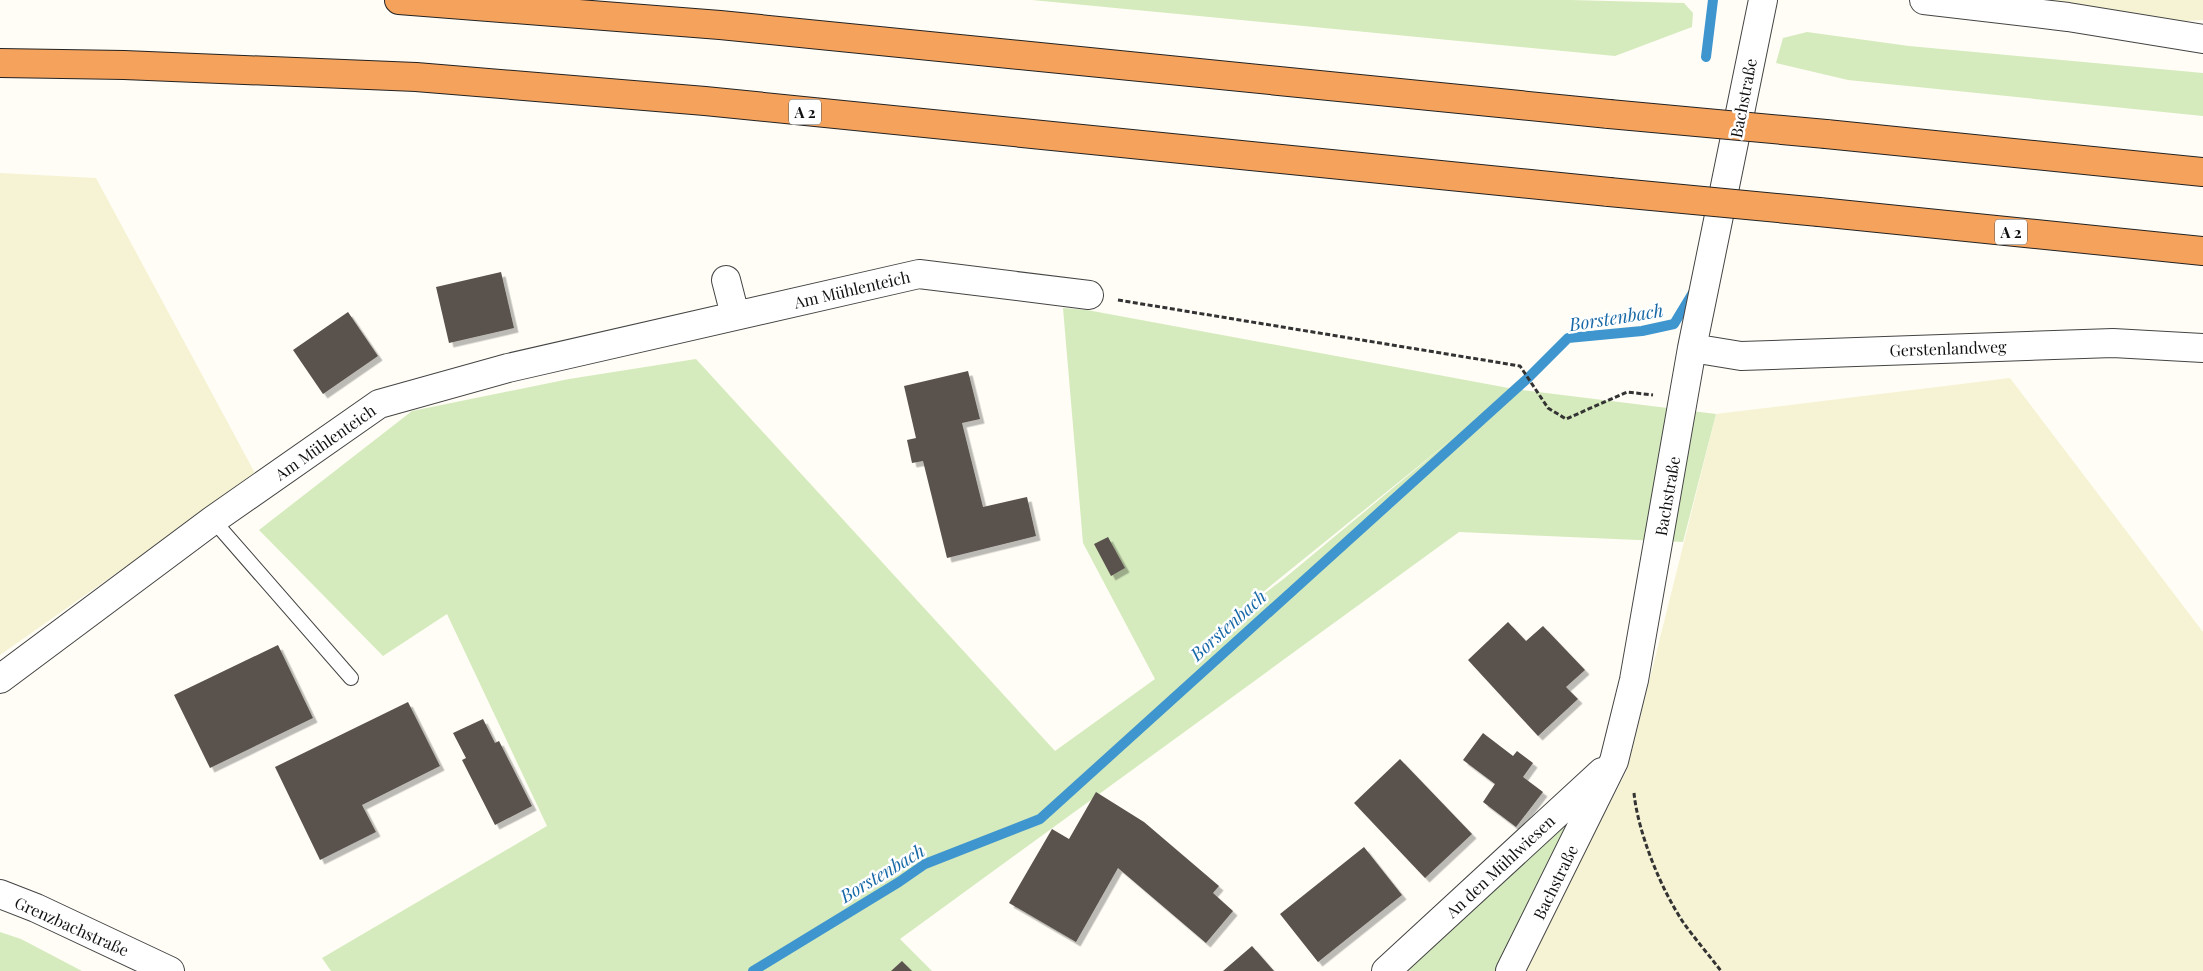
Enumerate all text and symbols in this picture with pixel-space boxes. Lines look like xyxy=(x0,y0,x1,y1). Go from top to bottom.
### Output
street label: Bachstraße xyxy=(1725,57,1761,139)
road number: A 2 xyxy=(789,100,821,124)
road number: A 2 xyxy=(1995,220,2027,244)
street label: Am Mühlenteich xyxy=(791,265,913,313)
water label: Borstenbach xyxy=(1566,298,1665,336)
street label: Gerstenlandweg xyxy=(1889,335,2007,361)
street label: Am Mühlenteich xyxy=(270,399,380,485)
street label: Bachstraße xyxy=(1650,455,1684,537)
water label: Borstenbach xyxy=(1184,584,1271,666)
street label: An den Mühlwiesen xyxy=(1440,810,1559,923)
water label: Borstenbach xyxy=(834,838,929,908)
street label: Bachstraße xyxy=(1528,841,1582,923)
street label: Grenzbachstraße xyxy=(12,891,132,961)

